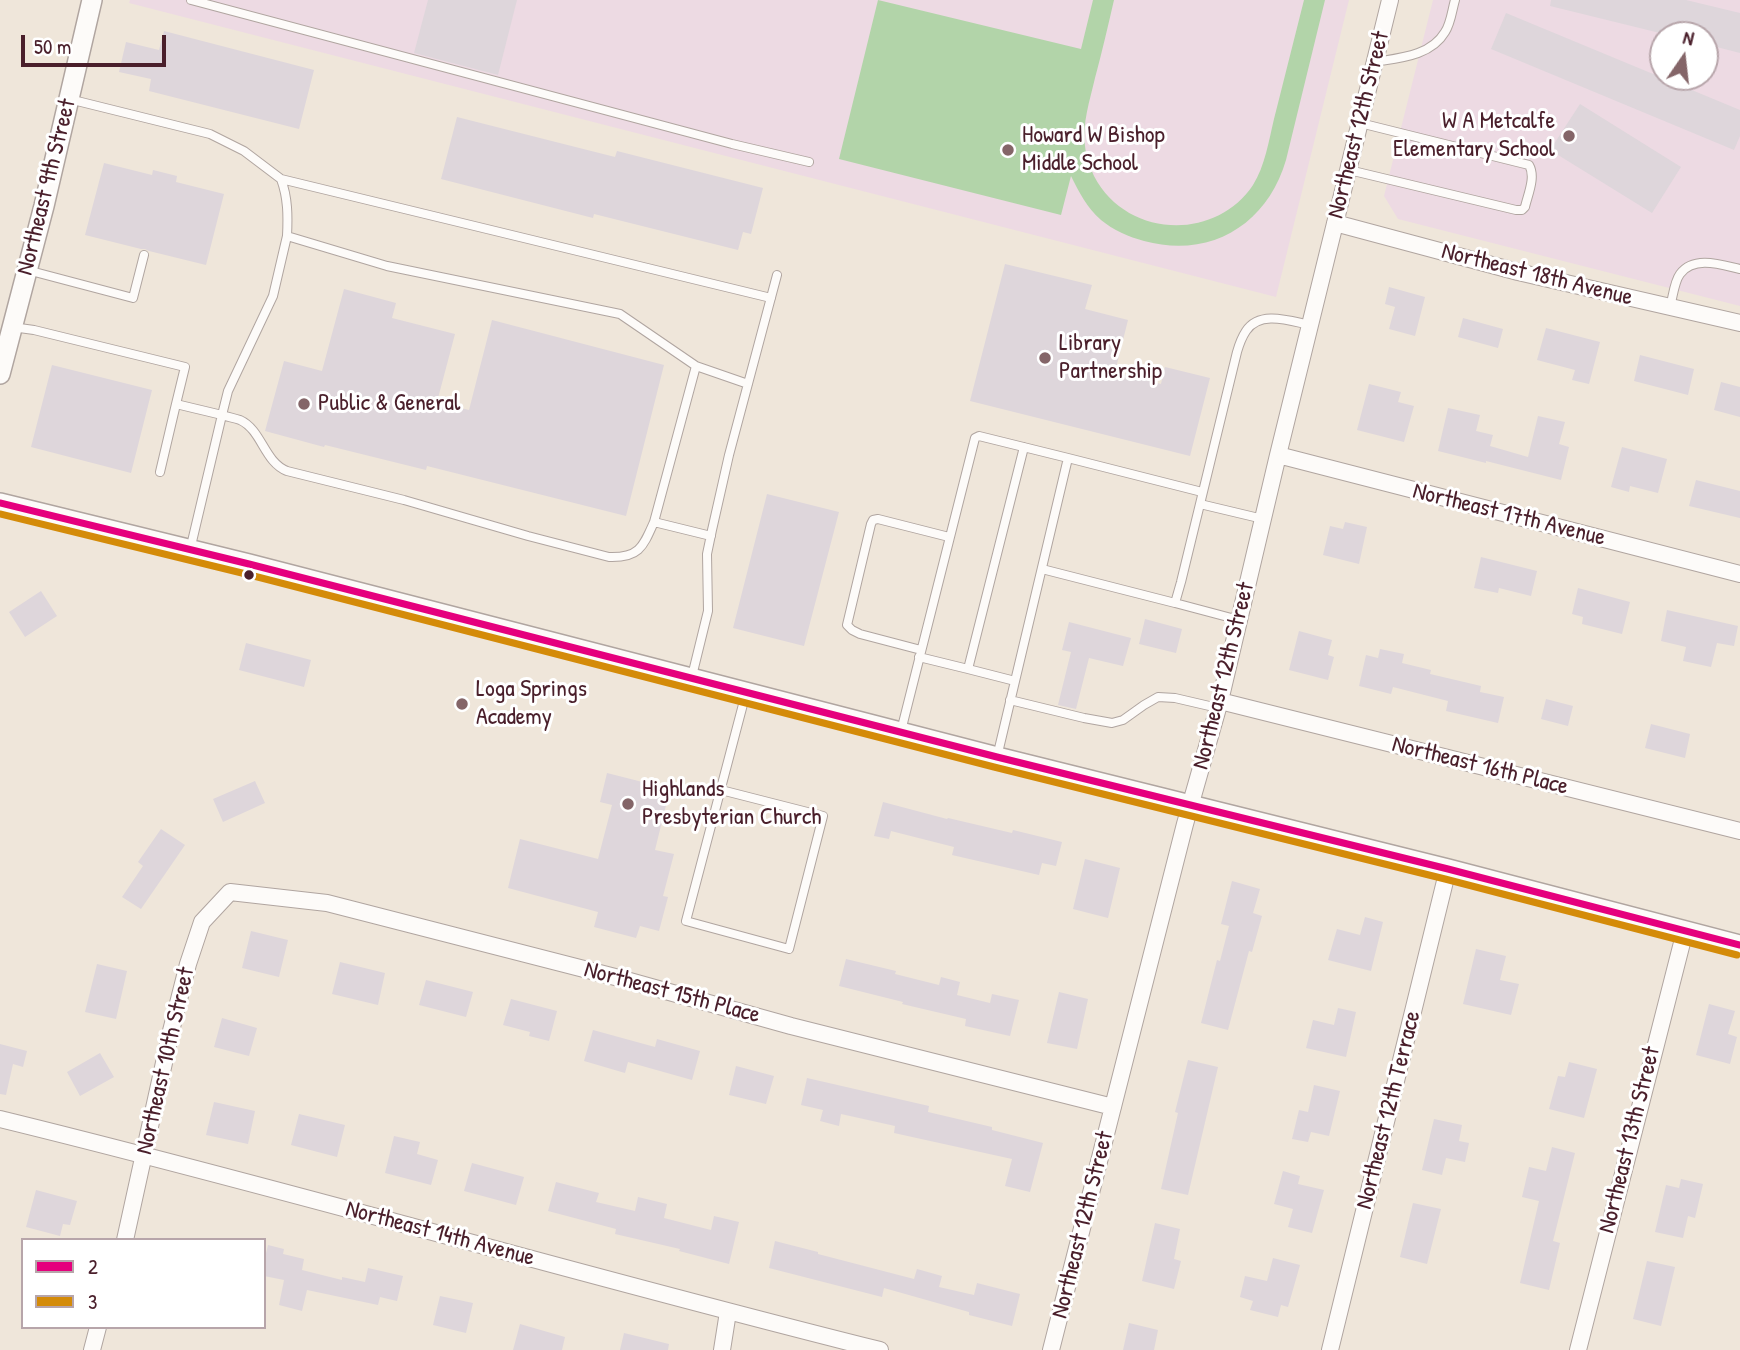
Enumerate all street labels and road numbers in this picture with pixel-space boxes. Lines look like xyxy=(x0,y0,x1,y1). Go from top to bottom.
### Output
street label: Northeast 12th Street xyxy=(1322,29,1396,221)
street label: Northeast 9th Street xyxy=(11,96,83,278)
street label: Northeast 18th Avenue xyxy=(1439,237,1635,313)
street label: Northeast 17th Avenue xyxy=(1410,477,1608,553)
street label: Northeast 12th Street xyxy=(1187,580,1261,772)
street label: Northeast 16th Place xyxy=(1389,730,1571,802)
street label: Northeast 15th Place xyxy=(581,956,763,1030)
street label: Northeast 10th Street xyxy=(130,965,202,1157)
street label: Northeast 12th Terrace xyxy=(1350,1008,1428,1212)
street label: Northeast 13th Street xyxy=(1593,1044,1667,1236)
street label: Northeast 12th Street xyxy=(1046,1129,1120,1321)
street label: Northeast 14th Avenue xyxy=(342,1195,538,1273)

